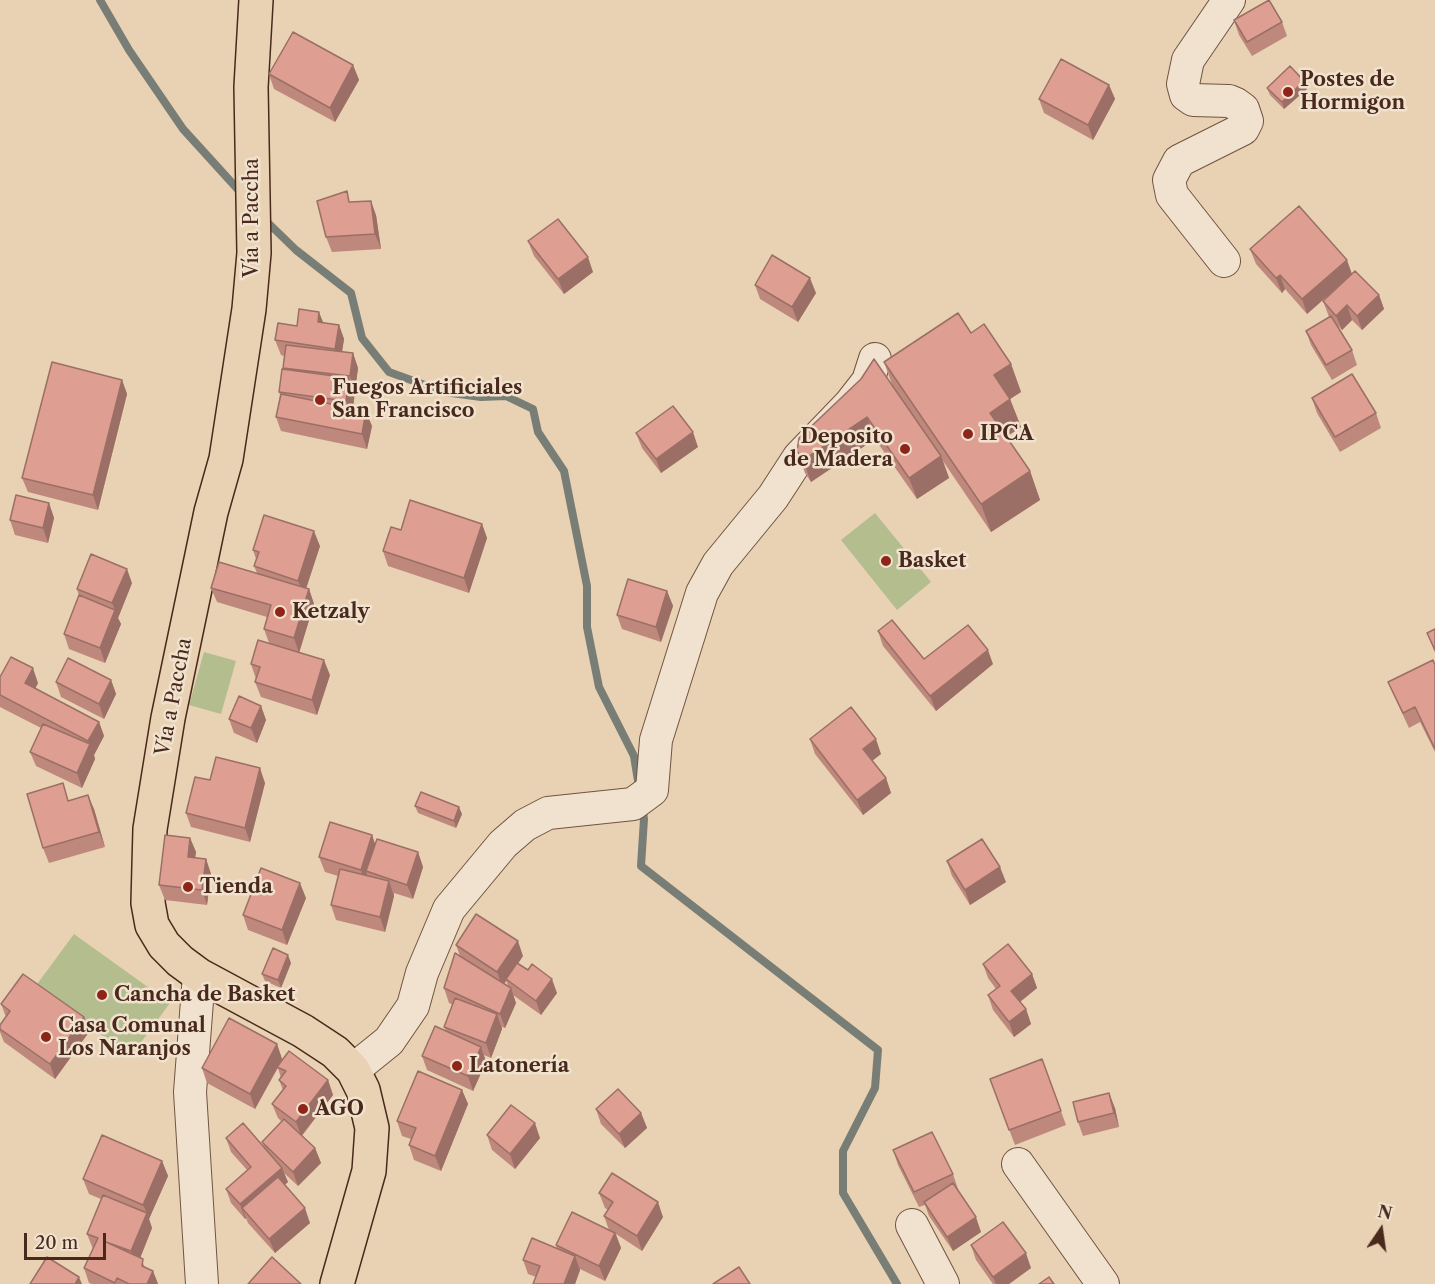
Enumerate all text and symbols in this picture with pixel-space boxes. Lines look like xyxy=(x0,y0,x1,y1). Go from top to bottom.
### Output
place label: Postes de Hormigon xyxy=(1300,68,1405,115)
marker: Postes de Hormigon xyxy=(1281,85,1295,99)
street label: Vía a Paccha xyxy=(240,158,264,278)
place label: Fuegos Artificiales San Francisco xyxy=(332,376,522,423)
marker: Fuegos Artificiales San Francisco xyxy=(313,393,327,407)
place label: IPCA xyxy=(980,422,1034,446)
place label: Deposito de Madera xyxy=(784,425,893,472)
marker: IPCA xyxy=(961,427,975,441)
marker: Deposito de Madera xyxy=(898,442,912,456)
place label: Basket xyxy=(898,549,966,573)
marker: Basket xyxy=(879,554,893,568)
place label: Ketzaly xyxy=(292,600,370,624)
marker: Ketzaly xyxy=(273,605,287,619)
street label: Vía a Paccha xyxy=(151,636,197,758)
place label: Tienda xyxy=(200,875,273,899)
marker: Tienda xyxy=(181,880,195,894)
place label: Cancha de Basket xyxy=(114,983,295,1007)
marker: Cancha de Basket xyxy=(95,988,109,1002)
place label: Casa Comunal Los Naranjos xyxy=(58,1014,206,1061)
marker: Casa Comunal Los Naranjos xyxy=(39,1030,53,1044)
place label: Latonería xyxy=(469,1054,569,1078)
marker: Latonería xyxy=(450,1059,464,1073)
place label: AGO xyxy=(315,1097,364,1121)
marker: AGO xyxy=(296,1102,310,1116)
north arrow xyxy=(1351,1200,1411,1260)
text: N xyxy=(1376,1201,1394,1224)
scale bar xyxy=(27,1221,110,1259)
text: 20 m xyxy=(35,1232,78,1254)

